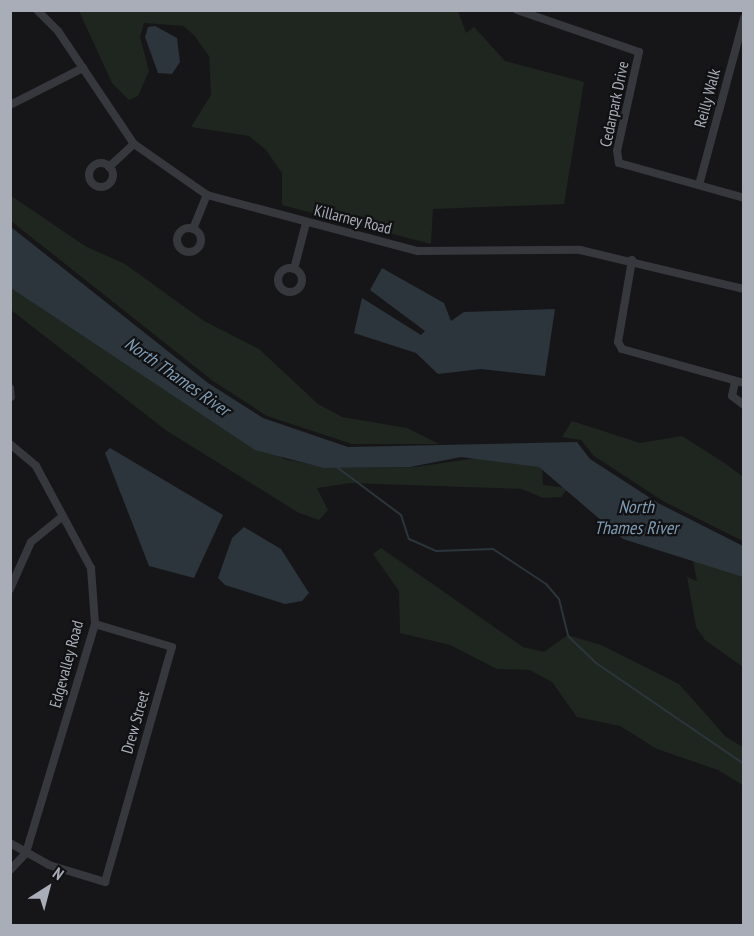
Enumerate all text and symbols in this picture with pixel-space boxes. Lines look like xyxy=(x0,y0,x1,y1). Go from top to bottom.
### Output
street label: Cedarpark Drive xyxy=(596,59,632,149)
street label: Reilly Walk xyxy=(690,66,724,130)
street label: Killarney Road xyxy=(312,200,394,238)
water label: North Thames River xyxy=(120,333,234,421)
water label: North Thames River xyxy=(594,497,678,540)
street label: Edgevalley Road xyxy=(45,618,87,710)
street label: Drew Street xyxy=(117,688,153,756)
north arrow xyxy=(18,858,78,918)
text: N xyxy=(49,863,68,884)

